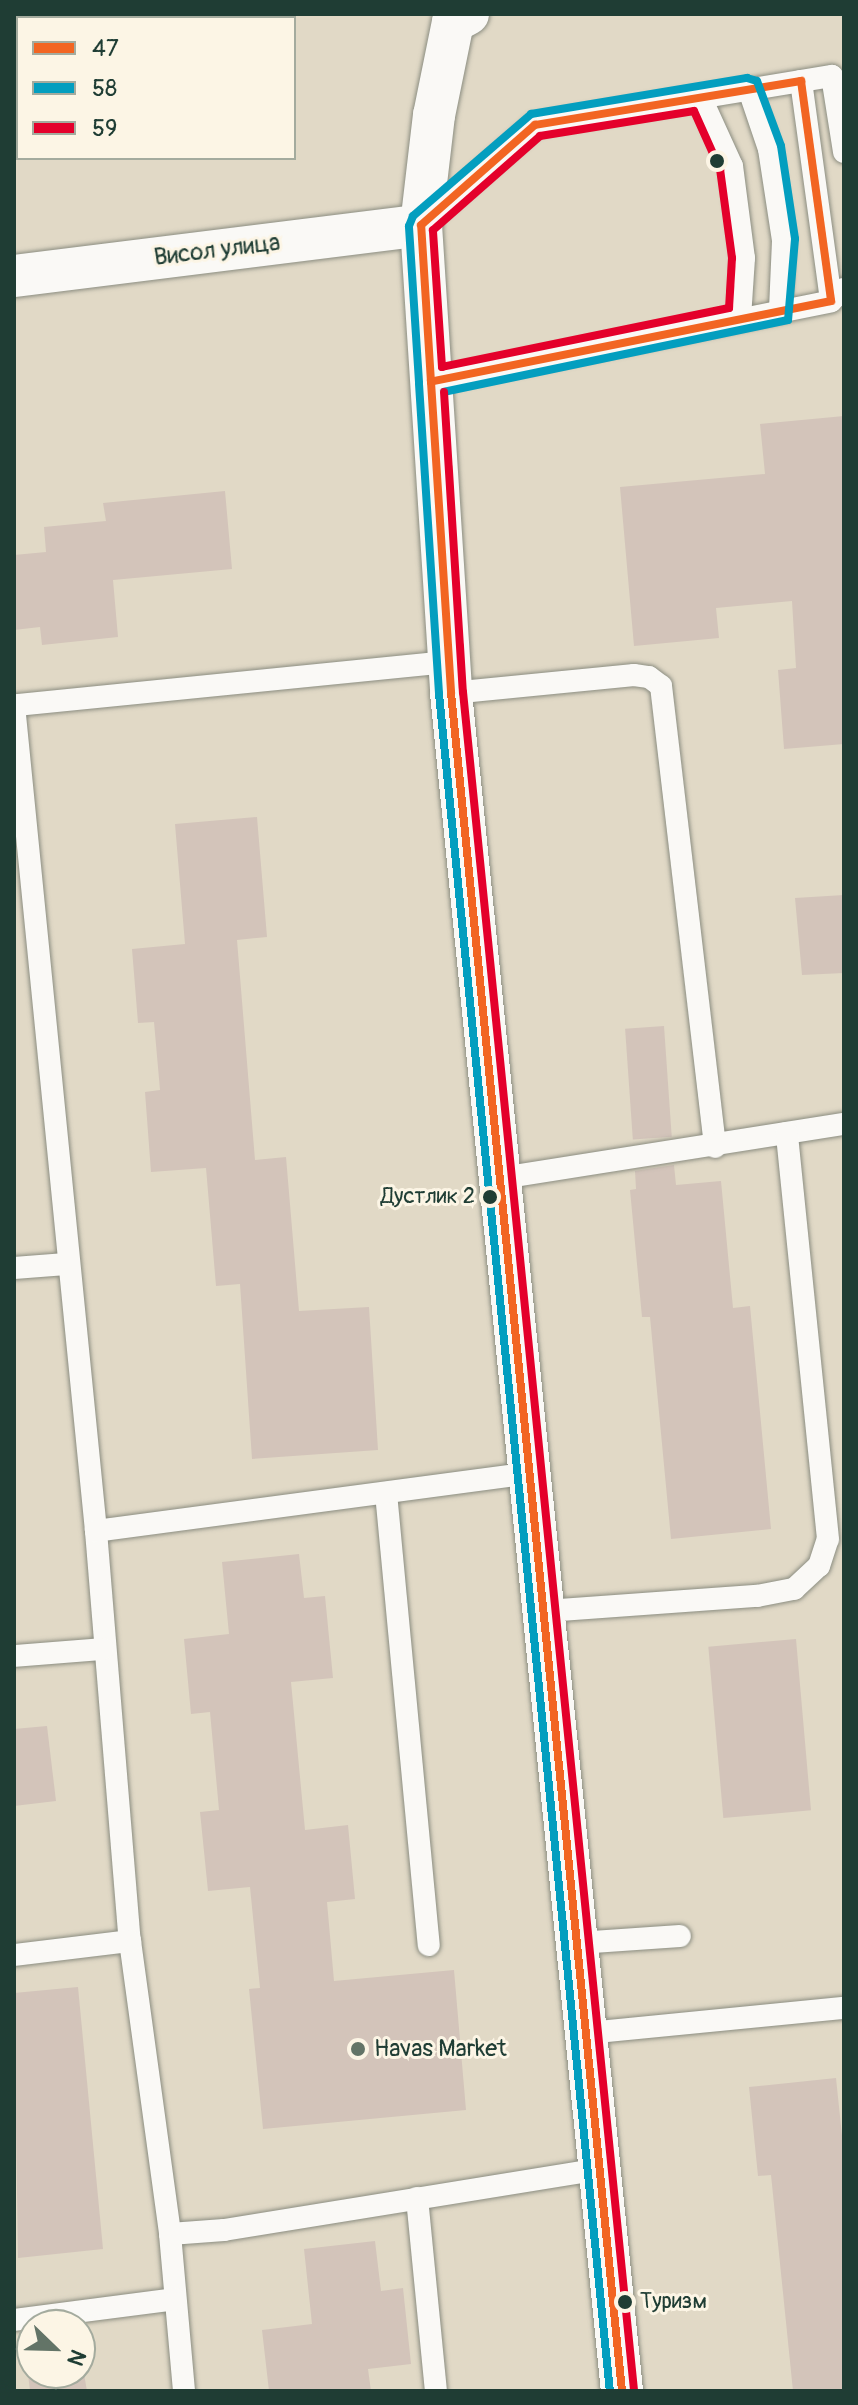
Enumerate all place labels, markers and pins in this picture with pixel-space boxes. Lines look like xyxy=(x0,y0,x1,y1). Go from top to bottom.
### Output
unlabelled marker xyxy=(709,153,725,169)
place label: Дустлик 2 xyxy=(381,1184,475,1210)
marker: Дустлик 2 xyxy=(482,1189,498,1205)
place label: Havas Market xyxy=(374,2035,507,2063)
marker: Havas Market xyxy=(349,2040,367,2058)
place label: Туризм xyxy=(640,2289,707,2315)
marker: Туризм xyxy=(617,2294,633,2310)

